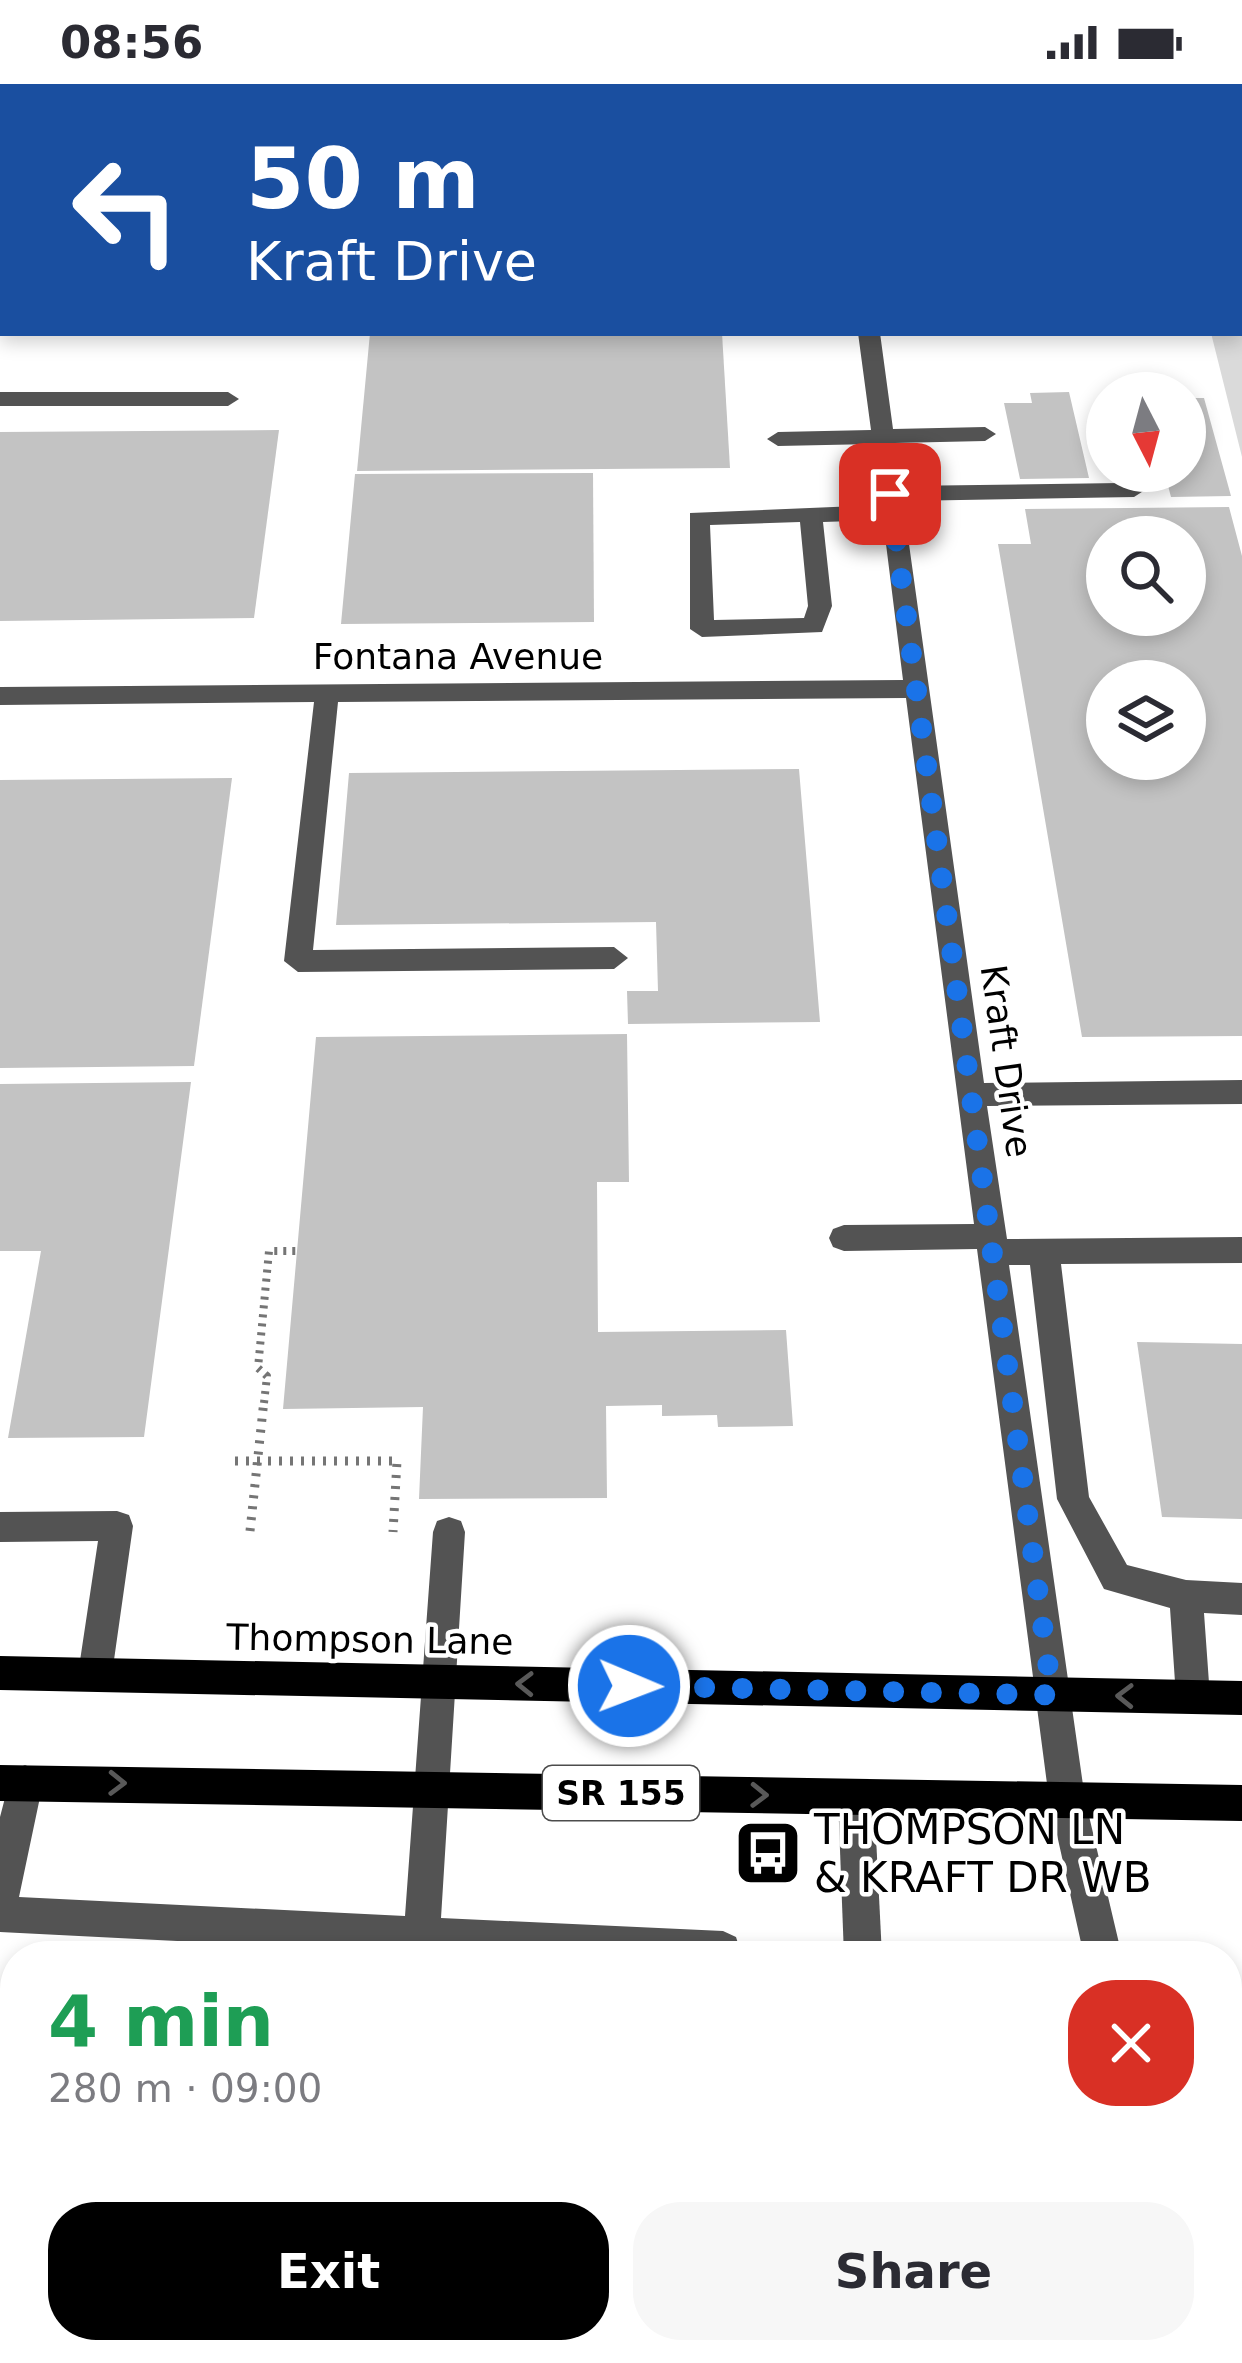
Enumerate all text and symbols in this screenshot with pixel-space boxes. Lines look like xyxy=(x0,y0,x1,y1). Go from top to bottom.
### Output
text: 08:56 xyxy=(60,16,203,69)
text: 50 m xyxy=(246,130,480,228)
icon: left xyxy=(48,132,204,288)
text: Kraft Drive xyxy=(246,230,537,293)
north arrow xyxy=(1086,372,1206,492)
map controls xyxy=(1086,372,1206,780)
pin xyxy=(839,443,941,545)
icon: arrive xyxy=(857,461,923,527)
button: search xyxy=(1086,516,1206,636)
street label: Fontana Avenue xyxy=(313,636,603,677)
button: layers xyxy=(1086,660,1206,780)
street label: Kraft Drive xyxy=(973,962,1040,1160)
street label: Thompson Lane xyxy=(225,1616,514,1663)
position arrow xyxy=(566,1623,692,1749)
one-way arrow xyxy=(515,1672,534,1698)
one-way arrow xyxy=(1115,1683,1133,1709)
road number: SR 155 xyxy=(543,1766,699,1820)
one-way arrow xyxy=(108,1770,127,1796)
one-way arrow xyxy=(750,1781,769,1807)
place label: THOMPSON LN & KRAFT DR WB xyxy=(813,1805,1152,1902)
bus stop icon: THOMPSON LN & KRAFT DR WB xyxy=(733,1818,803,1888)
text: 4 min xyxy=(48,1979,274,2063)
button: close xyxy=(1068,1980,1194,2106)
text: 280 m · 09:00 xyxy=(48,2066,322,2111)
button: Exit xyxy=(48,2202,609,2340)
button: Share xyxy=(633,2202,1194,2340)

